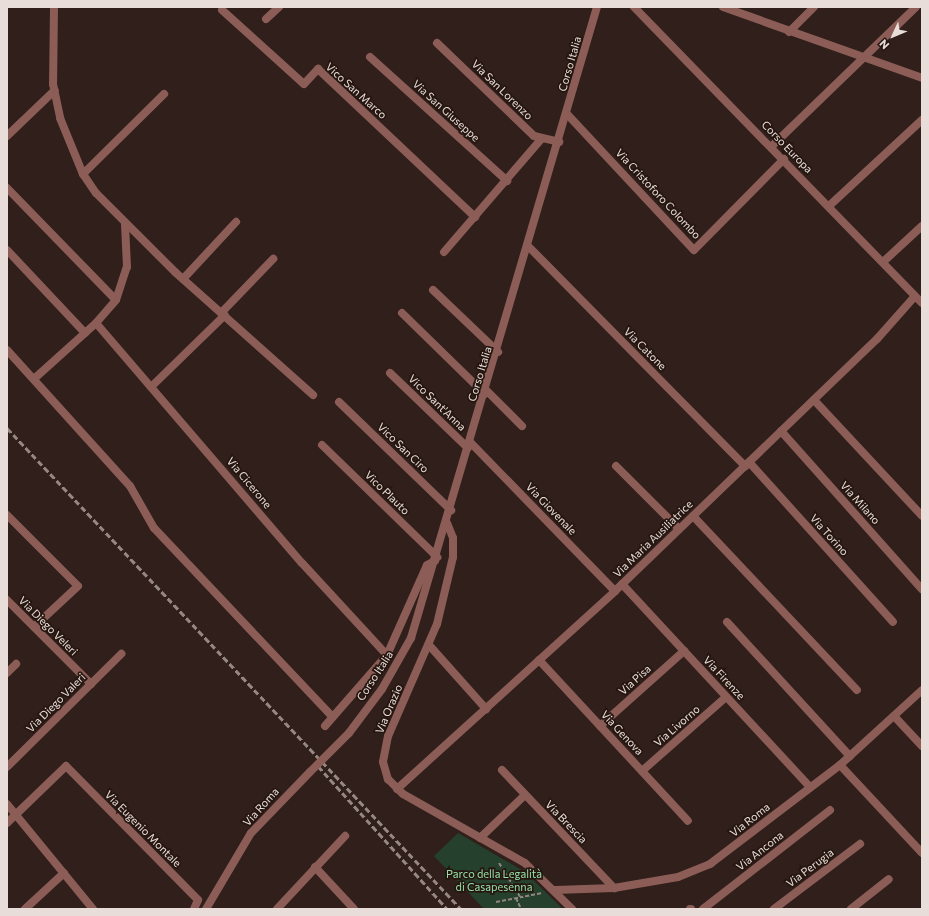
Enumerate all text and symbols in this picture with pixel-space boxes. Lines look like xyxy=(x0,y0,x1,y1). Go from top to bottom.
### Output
north arrow xyxy=(873,16,913,56)
street label: Corso Italia xyxy=(556,35,584,93)
text: N xyxy=(876,37,892,52)
street label: Via San Lorenzo xyxy=(469,57,535,123)
street label: Vico San Marco xyxy=(323,60,389,122)
street label: Via San Giuseppe xyxy=(410,77,482,145)
street label: Corso Europa xyxy=(759,118,815,176)
street label: Via Cristoforo Colombo xyxy=(613,146,703,242)
street label: Via Catone xyxy=(621,325,669,373)
street label: Corso Italia xyxy=(465,345,495,403)
street label: Vico Sant'Anna xyxy=(405,372,469,434)
street label: Vico San Ciro xyxy=(375,420,431,476)
street label: Via Cicerone xyxy=(224,455,274,511)
street label: Vico Plauto xyxy=(362,468,412,518)
street label: Via Milano xyxy=(837,479,883,527)
street label: Via Giovenale xyxy=(523,480,579,538)
street label: Via Maria Ausiliatrice xyxy=(611,498,695,580)
street label: Via Torino xyxy=(807,512,851,558)
street label: Via Diego Veleri xyxy=(16,594,80,658)
street label: Corso Italia xyxy=(354,649,396,703)
street label: Via Firenze xyxy=(700,653,748,703)
street label: Via Pisa xyxy=(616,662,654,698)
street label: Via Diego Valeri xyxy=(24,671,88,735)
street label: Via Orazio xyxy=(373,682,405,736)
street label: Via Livorno xyxy=(651,702,703,750)
street label: Via Genova xyxy=(598,708,646,758)
street label: Via Roma xyxy=(240,785,282,829)
street label: Via Eugenio Montale xyxy=(102,788,184,870)
street label: Via Brescia xyxy=(542,798,590,846)
street label: Via Roma xyxy=(727,800,773,840)
street label: Via Ancona xyxy=(734,828,786,874)
street label: Via Perugia xyxy=(784,846,836,890)
park label: Parco della Legalità di Casapesenna xyxy=(446,868,542,894)

